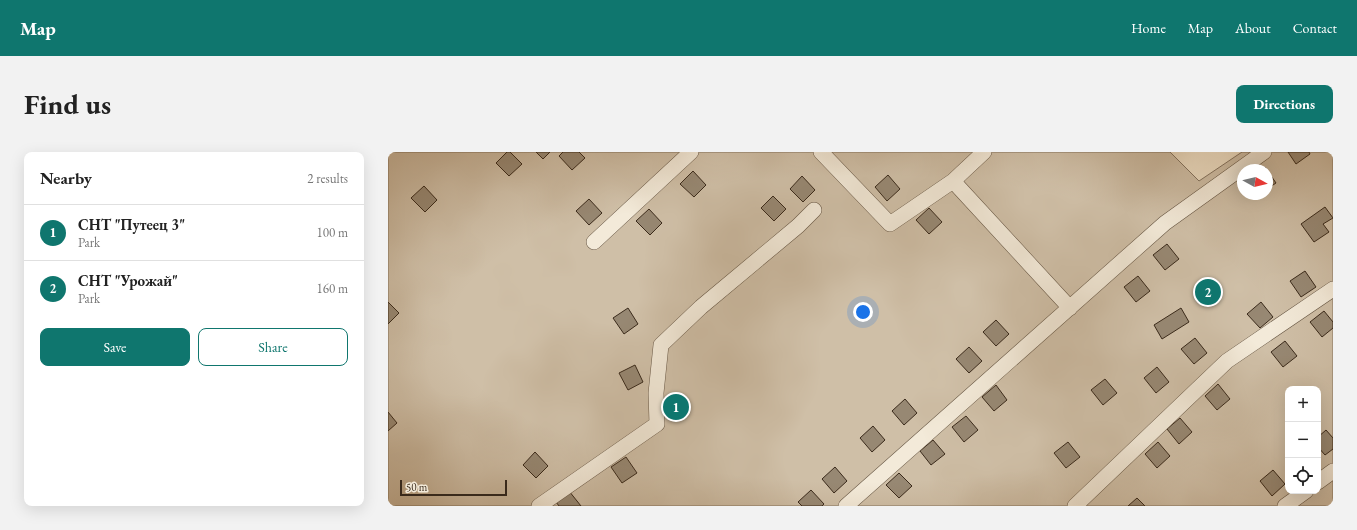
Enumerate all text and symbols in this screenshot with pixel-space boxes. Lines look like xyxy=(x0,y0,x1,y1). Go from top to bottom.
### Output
text: Map xyxy=(20,16,56,41)
text: Home xyxy=(1131,19,1166,37)
text: Map xyxy=(1188,19,1213,37)
text: About xyxy=(1235,19,1271,37)
text: Contact xyxy=(1293,19,1337,37)
button: Directions xyxy=(1236,85,1333,123)
text: Find us xyxy=(24,86,111,122)
north arrow xyxy=(1237,164,1273,200)
text: Nearby xyxy=(40,167,92,189)
text: 2 results xyxy=(307,170,348,187)
text: СНТ "Путеец 3" xyxy=(78,215,185,234)
text: 1 xyxy=(50,224,56,241)
text: 100 m xyxy=(317,224,348,241)
text: Park xyxy=(78,234,100,251)
text: СНТ "Урожай" xyxy=(78,271,178,290)
pin: 2 xyxy=(1195,277,1221,307)
text: 2 xyxy=(50,280,56,297)
text: 160 m xyxy=(317,280,348,297)
text: Park xyxy=(78,290,100,307)
your location xyxy=(853,302,873,322)
button: Save xyxy=(40,328,190,366)
button: Share xyxy=(198,328,348,366)
map controls xyxy=(1285,386,1321,494)
button: + xyxy=(1285,386,1321,422)
pin: 1 xyxy=(663,392,689,422)
button: − xyxy=(1285,422,1321,458)
button: locate xyxy=(1285,458,1321,494)
scale bar xyxy=(400,478,507,497)
text: 50 m xyxy=(406,480,427,494)

